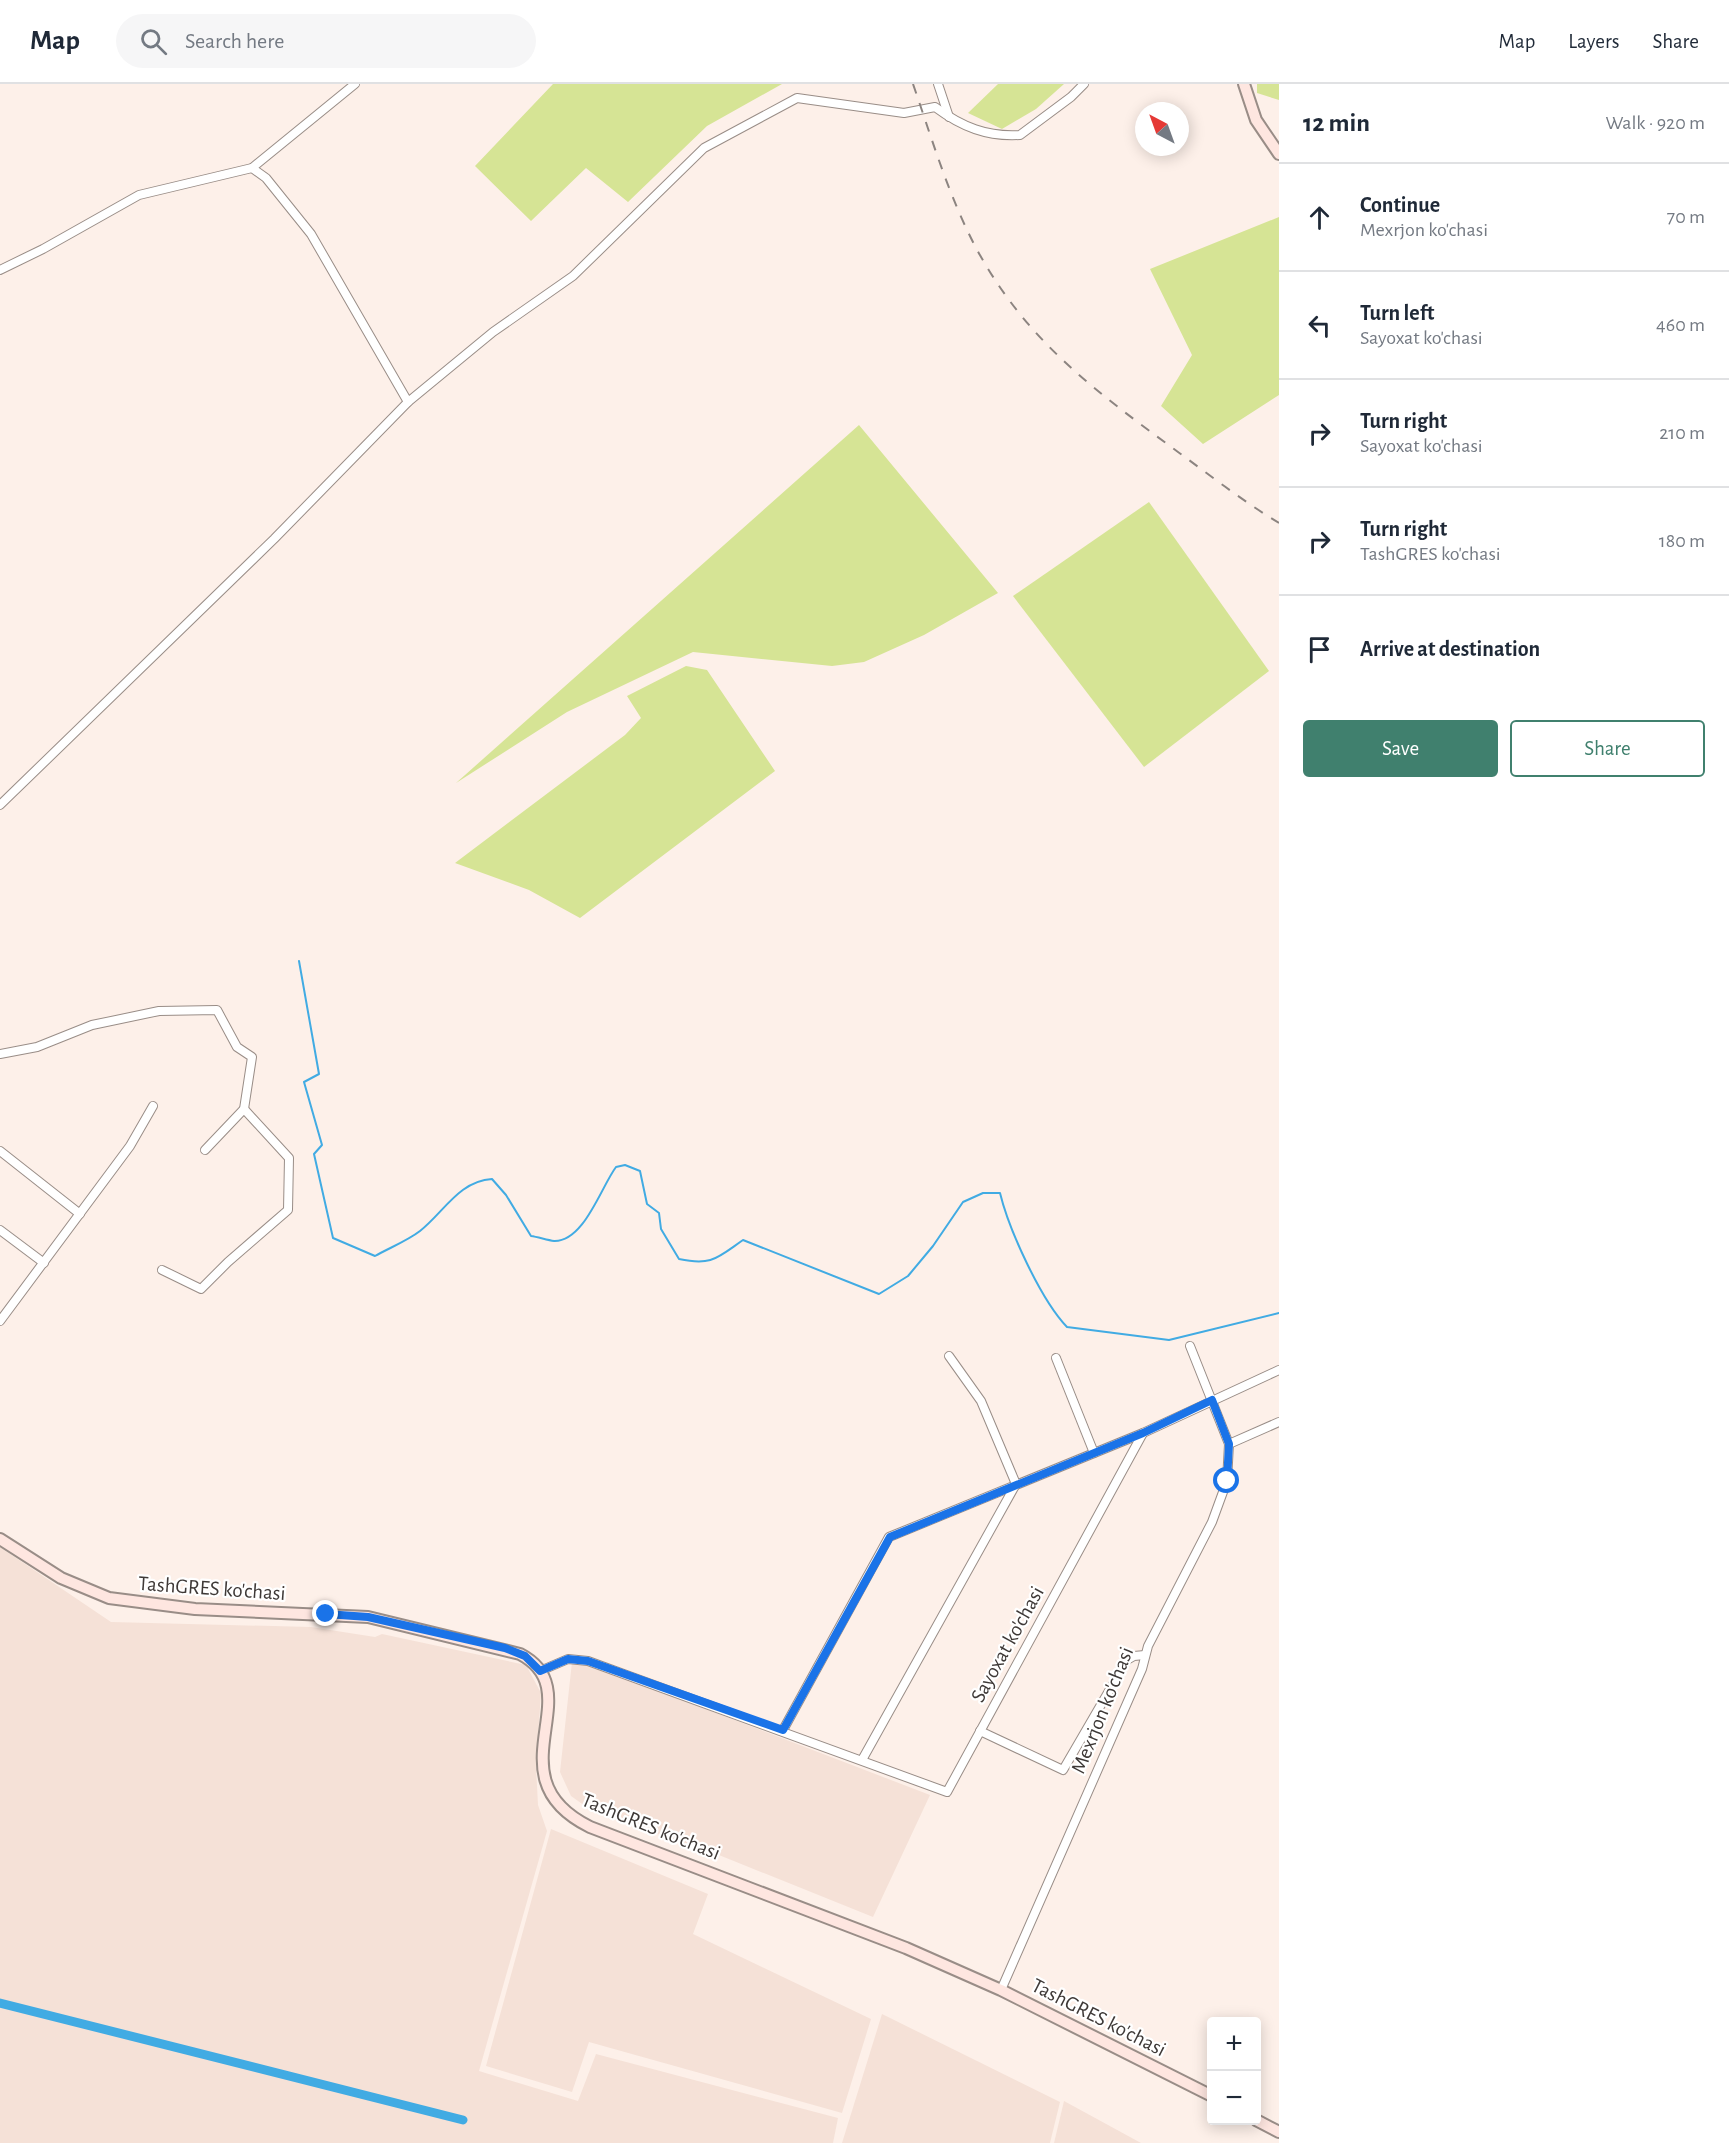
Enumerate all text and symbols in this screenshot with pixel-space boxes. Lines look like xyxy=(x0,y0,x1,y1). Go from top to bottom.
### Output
search box xyxy=(116,14,536,68)
icon: search xyxy=(137,25,170,58)
text: Map xyxy=(30,27,80,55)
text: Search here xyxy=(185,30,284,52)
text: Map xyxy=(1499,31,1535,52)
text: Layers xyxy=(1568,31,1619,52)
text: Share xyxy=(1652,31,1699,52)
north arrow xyxy=(1135,102,1189,156)
text: 12 min xyxy=(1303,110,1370,136)
text: Walk · 920 m xyxy=(1605,113,1705,133)
text: Continue xyxy=(1360,194,1440,216)
icon: ahead xyxy=(1303,201,1336,234)
text: 70 m xyxy=(1667,207,1705,227)
text: Mexrjon ko'chasi xyxy=(1360,220,1488,240)
text: Turn left xyxy=(1360,302,1434,324)
icon: left xyxy=(1303,309,1336,342)
text: 460 m xyxy=(1656,315,1705,335)
text: Sayoxat ko'chasi xyxy=(1360,328,1483,348)
text: Turn right xyxy=(1360,410,1447,432)
icon: right xyxy=(1303,417,1336,450)
text: 210 m xyxy=(1659,423,1705,443)
text: Sayoxat ko'chasi xyxy=(1360,436,1483,456)
text: Turn right xyxy=(1360,518,1447,540)
icon: right xyxy=(1303,525,1336,558)
text: 180 m xyxy=(1659,531,1705,551)
text: TashGRES ko'chasi xyxy=(1360,544,1501,564)
icon: arrive xyxy=(1303,633,1336,666)
text: Arrive at destination xyxy=(1360,638,1540,660)
button: Save xyxy=(1303,720,1498,777)
button: Share xyxy=(1510,720,1705,777)
route start xyxy=(1213,1467,1239,1493)
street label: TashGRES ko'chasi xyxy=(138,1573,286,1604)
street label: Sayoxat ko'chasi xyxy=(967,1583,1048,1706)
route end xyxy=(312,1600,338,1626)
street label: Mexrjon ko'chasi xyxy=(1068,1644,1137,1776)
street label: TashGRES ko'chasi xyxy=(578,1789,723,1864)
street label: TashGRES ko'chasi xyxy=(1028,1975,1169,2060)
map controls xyxy=(1207,2017,1261,2125)
button: + xyxy=(1207,2017,1261,2071)
button: − xyxy=(1207,2071,1261,2125)

